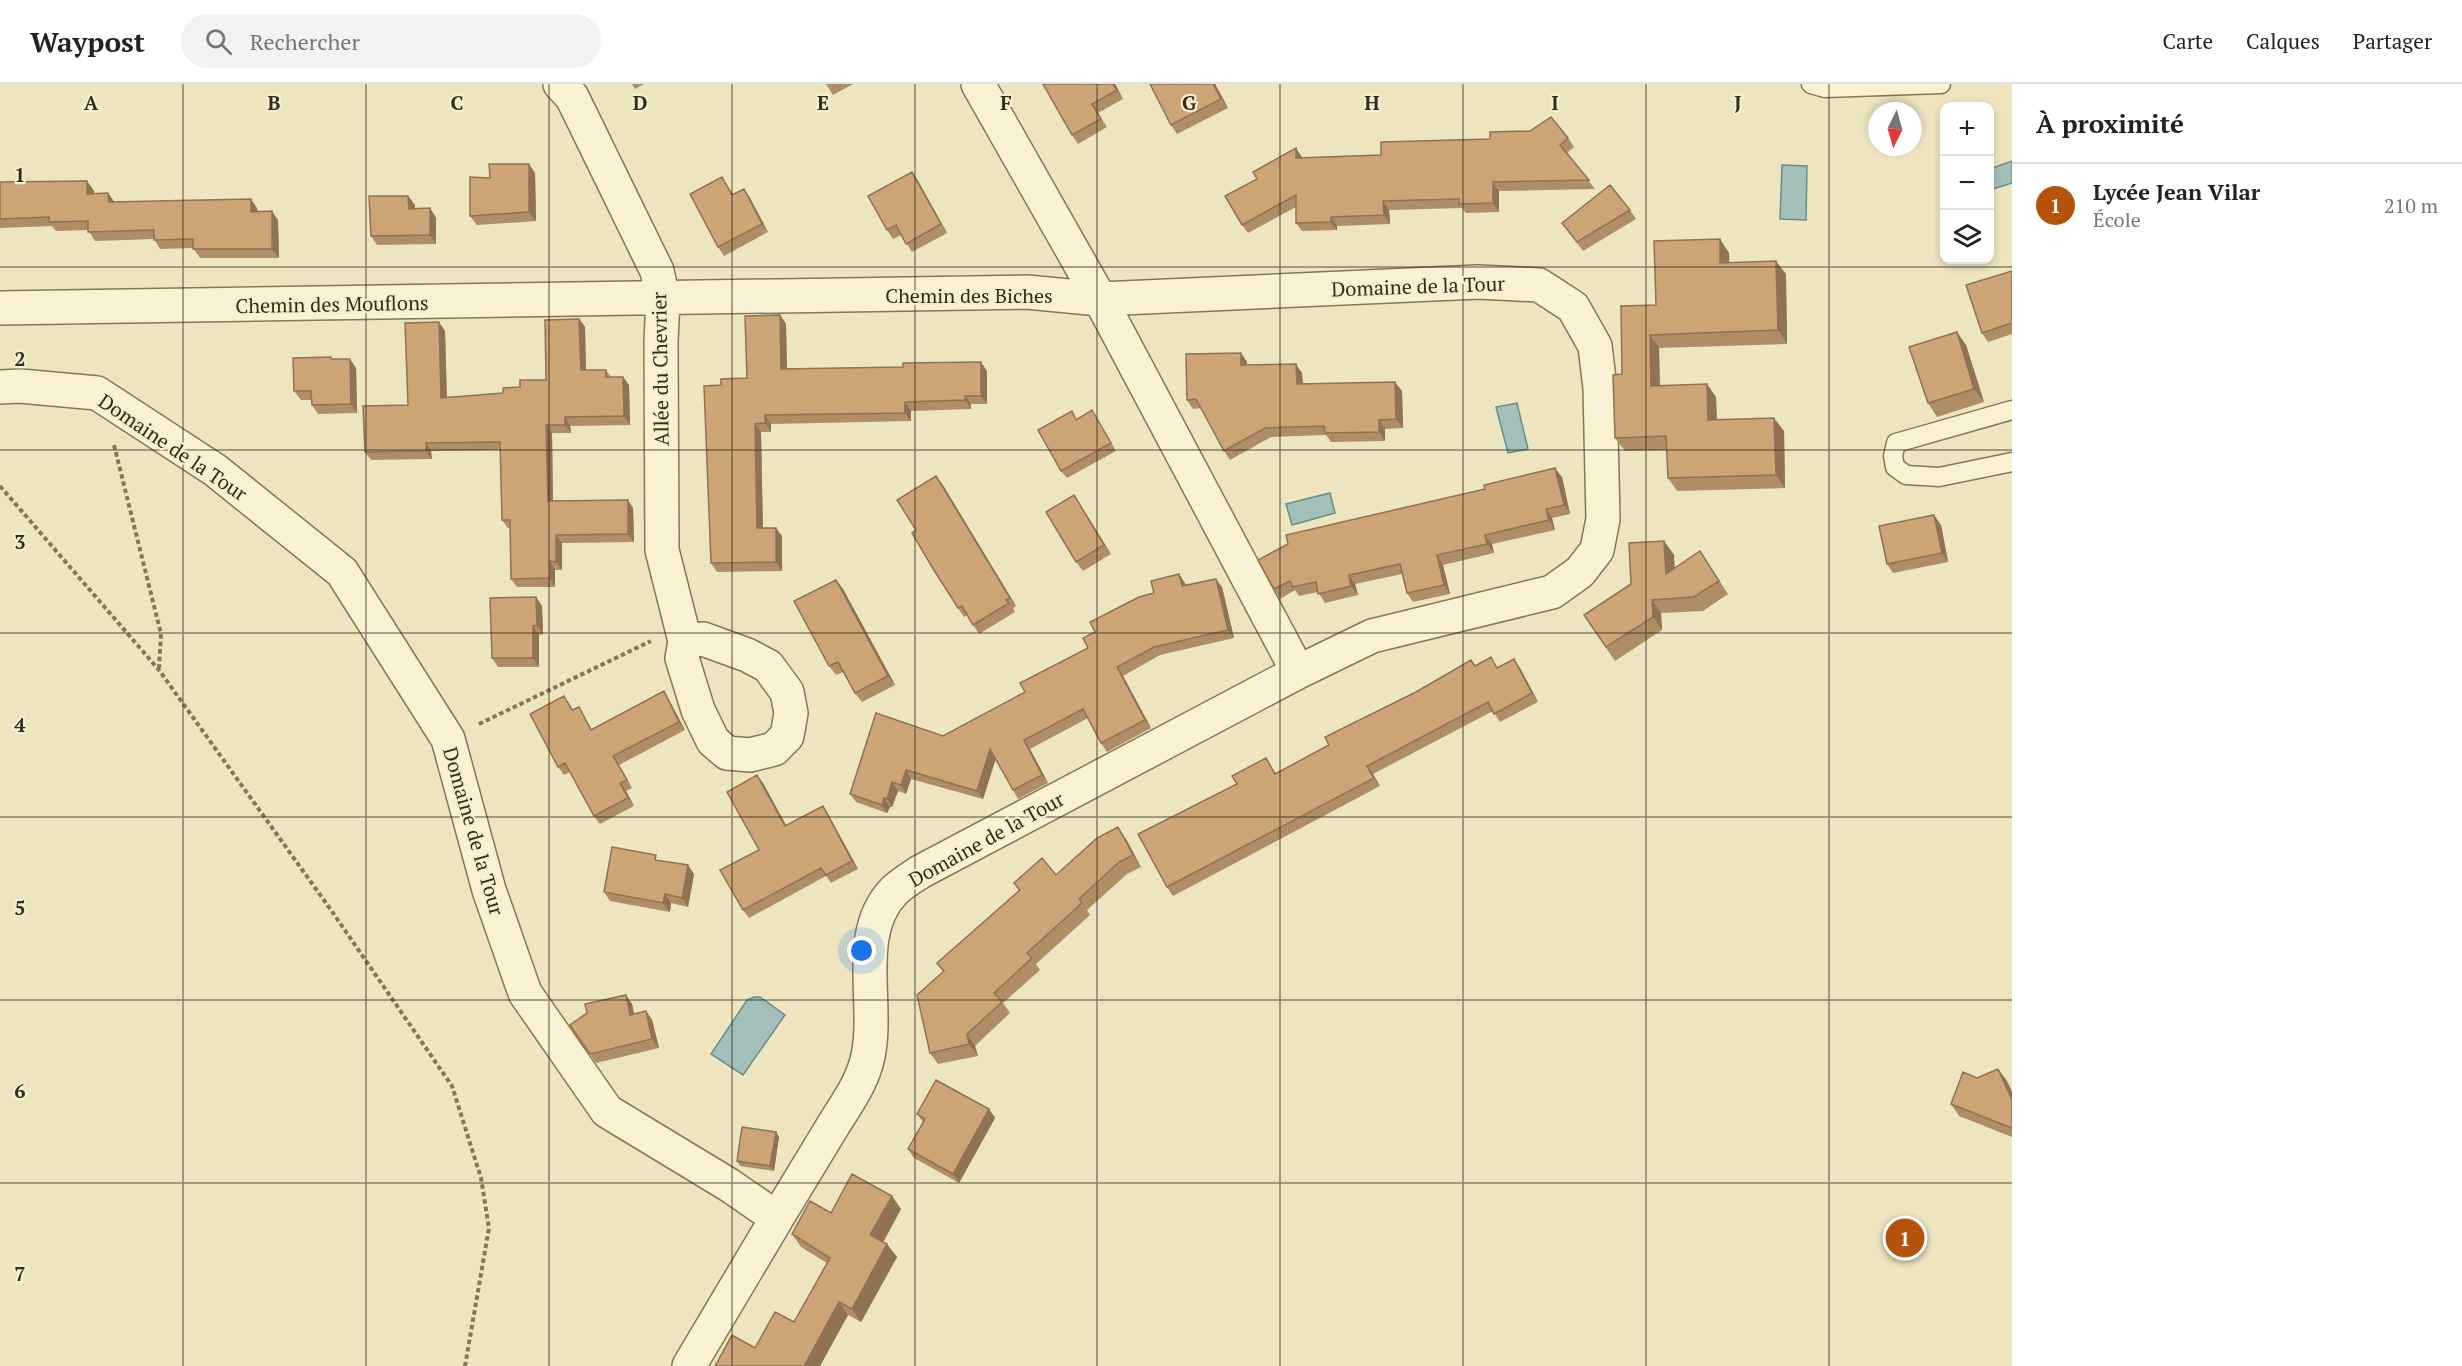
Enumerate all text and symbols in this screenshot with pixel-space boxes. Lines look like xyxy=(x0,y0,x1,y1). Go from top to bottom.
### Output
search box xyxy=(181,14,601,68)
text: Waypost xyxy=(30,23,145,60)
icon: search xyxy=(202,25,235,58)
text: Rechercher xyxy=(250,27,360,56)
text: Carte xyxy=(2163,27,2213,55)
text: Calques xyxy=(2246,27,2320,55)
text: Partager xyxy=(2353,27,2432,55)
text: A xyxy=(84,89,99,116)
text: B xyxy=(268,89,281,116)
text: C xyxy=(450,89,464,116)
text: D xyxy=(633,89,647,116)
text: E xyxy=(817,89,829,116)
text: F xyxy=(1000,89,1012,116)
text: G xyxy=(1182,89,1196,116)
text: H xyxy=(1364,89,1380,116)
text: I xyxy=(1551,89,1559,116)
text: J xyxy=(1734,89,1742,116)
north arrow xyxy=(1868,102,1922,156)
map controls xyxy=(1940,102,1994,264)
button: + xyxy=(1940,102,1994,156)
text: À proximité xyxy=(2036,106,2184,140)
button: − xyxy=(1940,156,1994,210)
text: 1 xyxy=(14,161,26,188)
text: Lycée Jean Vilar xyxy=(2093,177,2260,206)
text: 1 xyxy=(2050,192,2061,219)
text: 210 m xyxy=(2384,192,2438,219)
text: École xyxy=(2093,206,2141,233)
button: layers xyxy=(1940,210,1994,264)
street label: Domaine de la Tour xyxy=(1331,269,1506,303)
street label: Chemin des Biches xyxy=(885,282,1053,309)
street label: Chemin des Mouflons xyxy=(235,289,429,319)
street label: Allée du Chevrier xyxy=(645,291,675,446)
text: 2 xyxy=(14,345,26,372)
street label: Domaine de la Tour xyxy=(93,387,253,507)
text: 3 xyxy=(14,528,26,555)
text: 4 xyxy=(14,711,26,738)
street label: Domaine de la Tour xyxy=(437,744,511,919)
street label: Domaine de la Tour xyxy=(903,785,1069,893)
text: 5 xyxy=(14,894,26,921)
your location xyxy=(847,936,876,965)
text: 6 xyxy=(14,1077,26,1104)
pin: 1 xyxy=(1886,1216,1924,1260)
text: 7 xyxy=(14,1260,26,1287)

